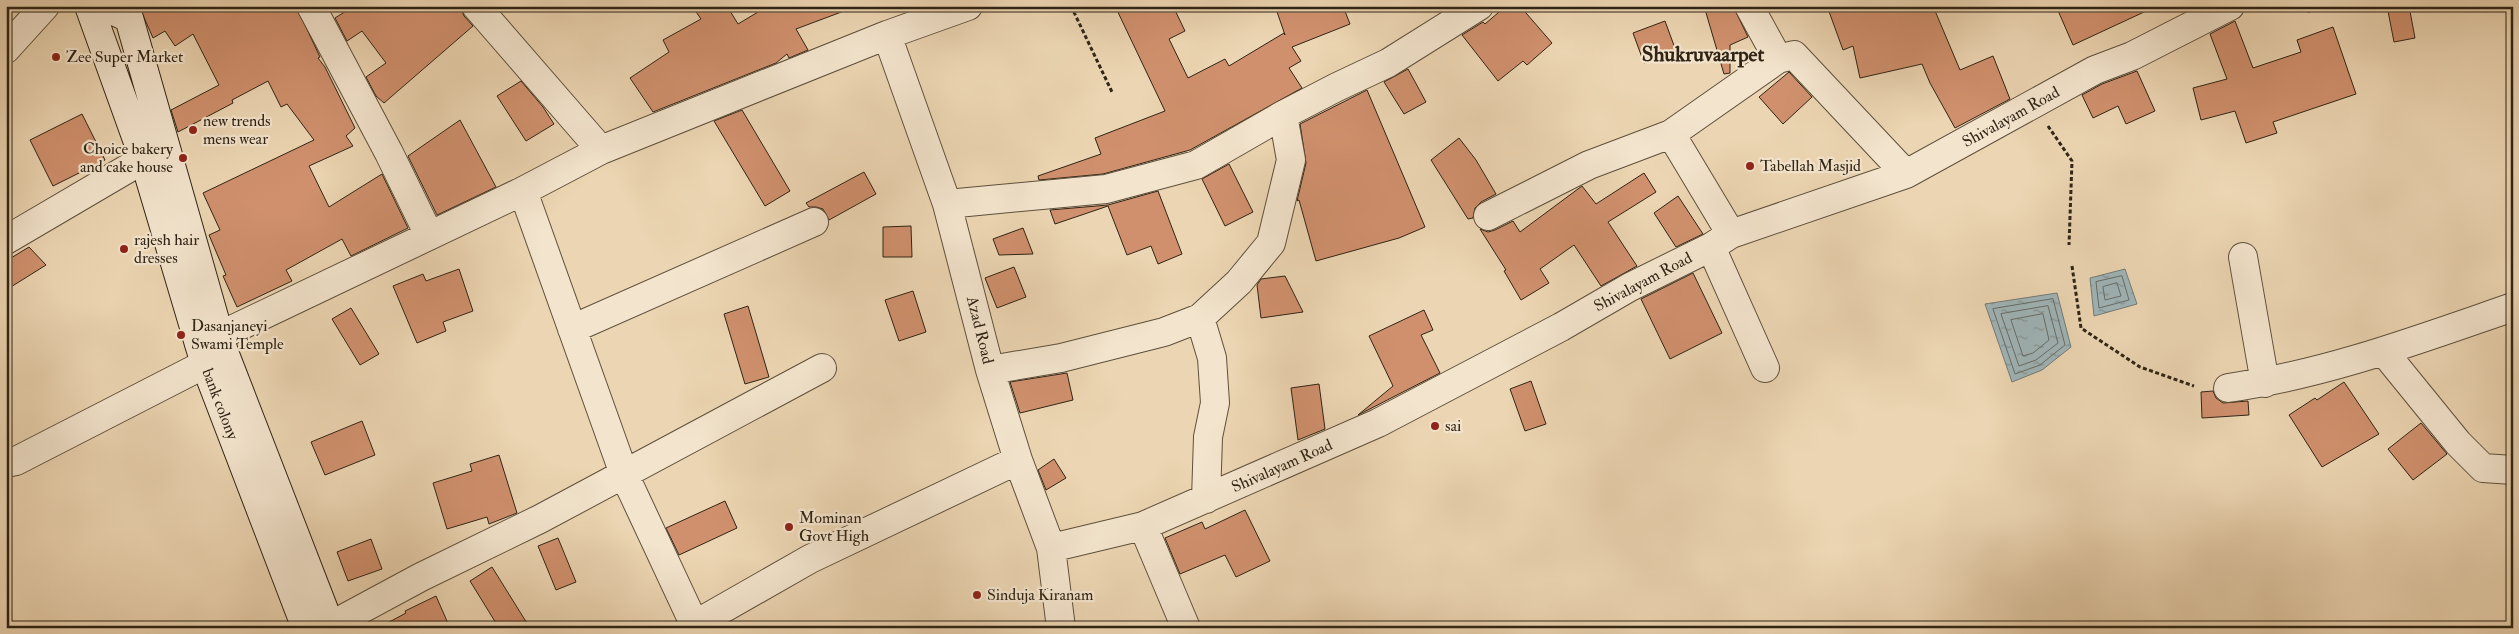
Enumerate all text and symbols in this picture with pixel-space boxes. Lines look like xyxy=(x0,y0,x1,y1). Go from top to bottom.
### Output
district label: Shukruvaarpet xyxy=(1642,41,1764,68)
place label: Zee Super Market xyxy=(66,47,183,68)
marker: Zee Super Market xyxy=(50,51,62,63)
street label: Shivalayam Road xyxy=(1959,82,2063,152)
place label: new trends mens wear xyxy=(203,111,271,149)
marker: new trends mens wear xyxy=(187,124,199,136)
place label: Choice bakery and cake house xyxy=(80,139,174,177)
marker: Choice bakery and cake house xyxy=(177,152,189,164)
place label: Tabellah Masjid xyxy=(1760,156,1861,176)
marker: Tabellah Masjid xyxy=(1744,160,1756,172)
place label: rajesh hair dresses xyxy=(134,230,199,268)
marker: rajesh hair dresses xyxy=(118,243,130,255)
street label: Shivalayam Road xyxy=(1591,248,1696,316)
street label: Azad Road xyxy=(962,293,998,366)
place label: Dasanjaneyi Swami Temple xyxy=(191,316,284,355)
marker: Dasanjaneyi Swami Temple xyxy=(175,329,187,341)
street label: bank colony xyxy=(197,366,243,443)
place label: sai xyxy=(1445,416,1461,436)
marker: sai xyxy=(1429,420,1441,432)
street label: Shivalayam Road xyxy=(1229,435,1336,497)
place label: Mominan Govt High xyxy=(799,508,870,546)
marker: Mominan Govt High xyxy=(783,521,795,533)
place label: Sinduja Kiranam xyxy=(987,585,1094,605)
marker: Sinduja Kiranam xyxy=(971,589,983,601)

